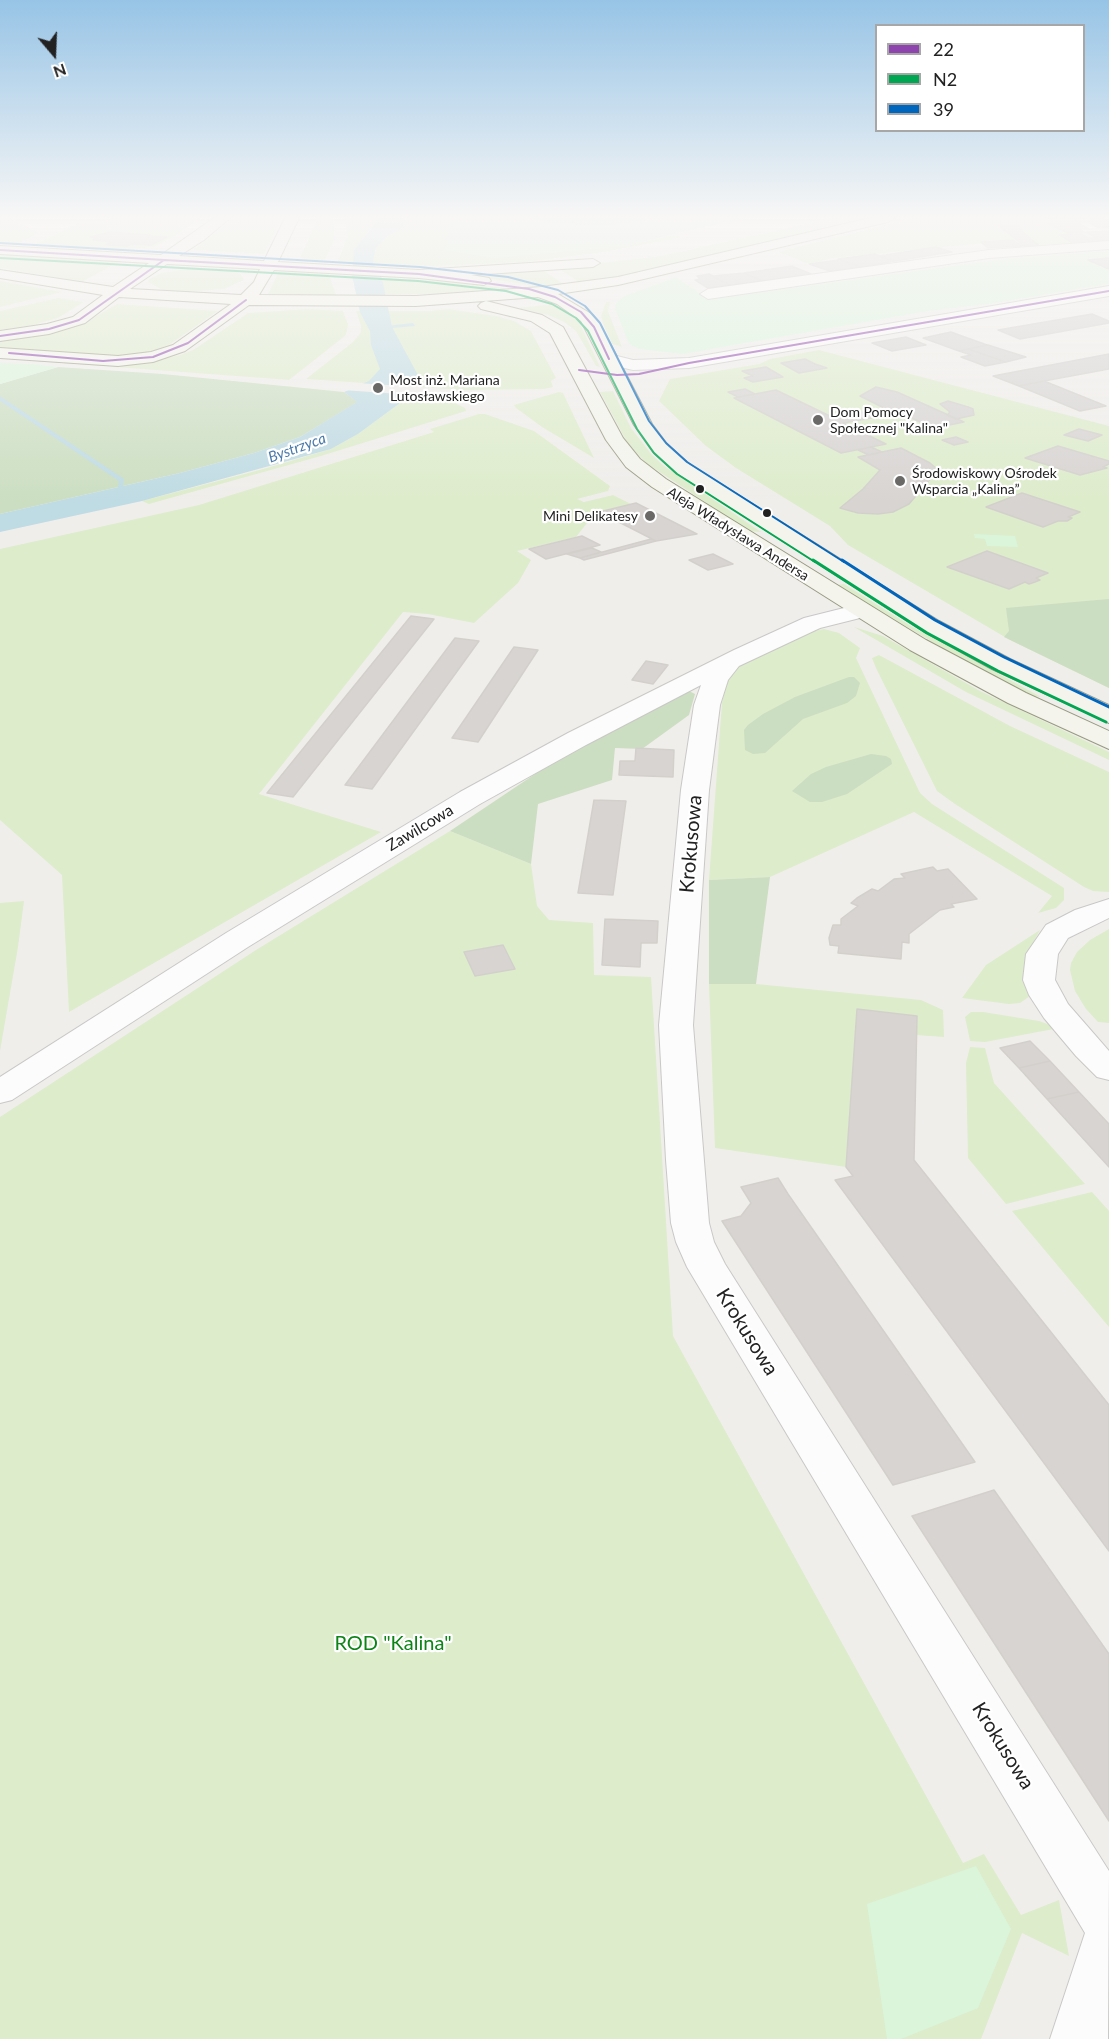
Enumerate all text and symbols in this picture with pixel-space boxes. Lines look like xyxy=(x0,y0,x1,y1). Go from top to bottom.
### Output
north arrow xyxy=(24,24,84,84)
legend xyxy=(875,24,1085,132)
text: 22 xyxy=(933,38,954,60)
text: N xyxy=(51,61,69,82)
text: N2 xyxy=(933,68,957,90)
text: 39 xyxy=(933,98,954,120)
place label: Most inż. Mariana Lutosławskiego xyxy=(390,372,500,404)
marker: Most inż. Mariana Lutosławskiego xyxy=(371,381,385,395)
place label: Dom Pomocy Społecznej "Kalina" xyxy=(830,404,948,436)
marker: Dom Pomocy Społecznej "Kalina" xyxy=(811,413,825,427)
water label: Bystrzyca xyxy=(266,429,328,467)
place label: Środowiskowy Ośrodek Wsparcia „Kalina” xyxy=(912,465,1057,497)
marker: Środowiskowy Ośrodek Wsparcia „Kalina” xyxy=(893,474,907,488)
street label: Aleja Władysława Andersa xyxy=(664,483,812,585)
unlabelled marker xyxy=(694,483,706,495)
unlabelled marker xyxy=(761,507,773,519)
place label: Mini Delikatesy xyxy=(543,508,638,524)
marker: Mini Delikatesy xyxy=(643,509,657,523)
street label: Krokusowa xyxy=(675,794,707,894)
street label: Zawilcowa xyxy=(383,801,457,855)
street label: Krokusowa xyxy=(711,1284,783,1380)
park label: ROD "Kalina" xyxy=(334,1632,452,1656)
street label: Krokusowa xyxy=(967,1698,1039,1794)

